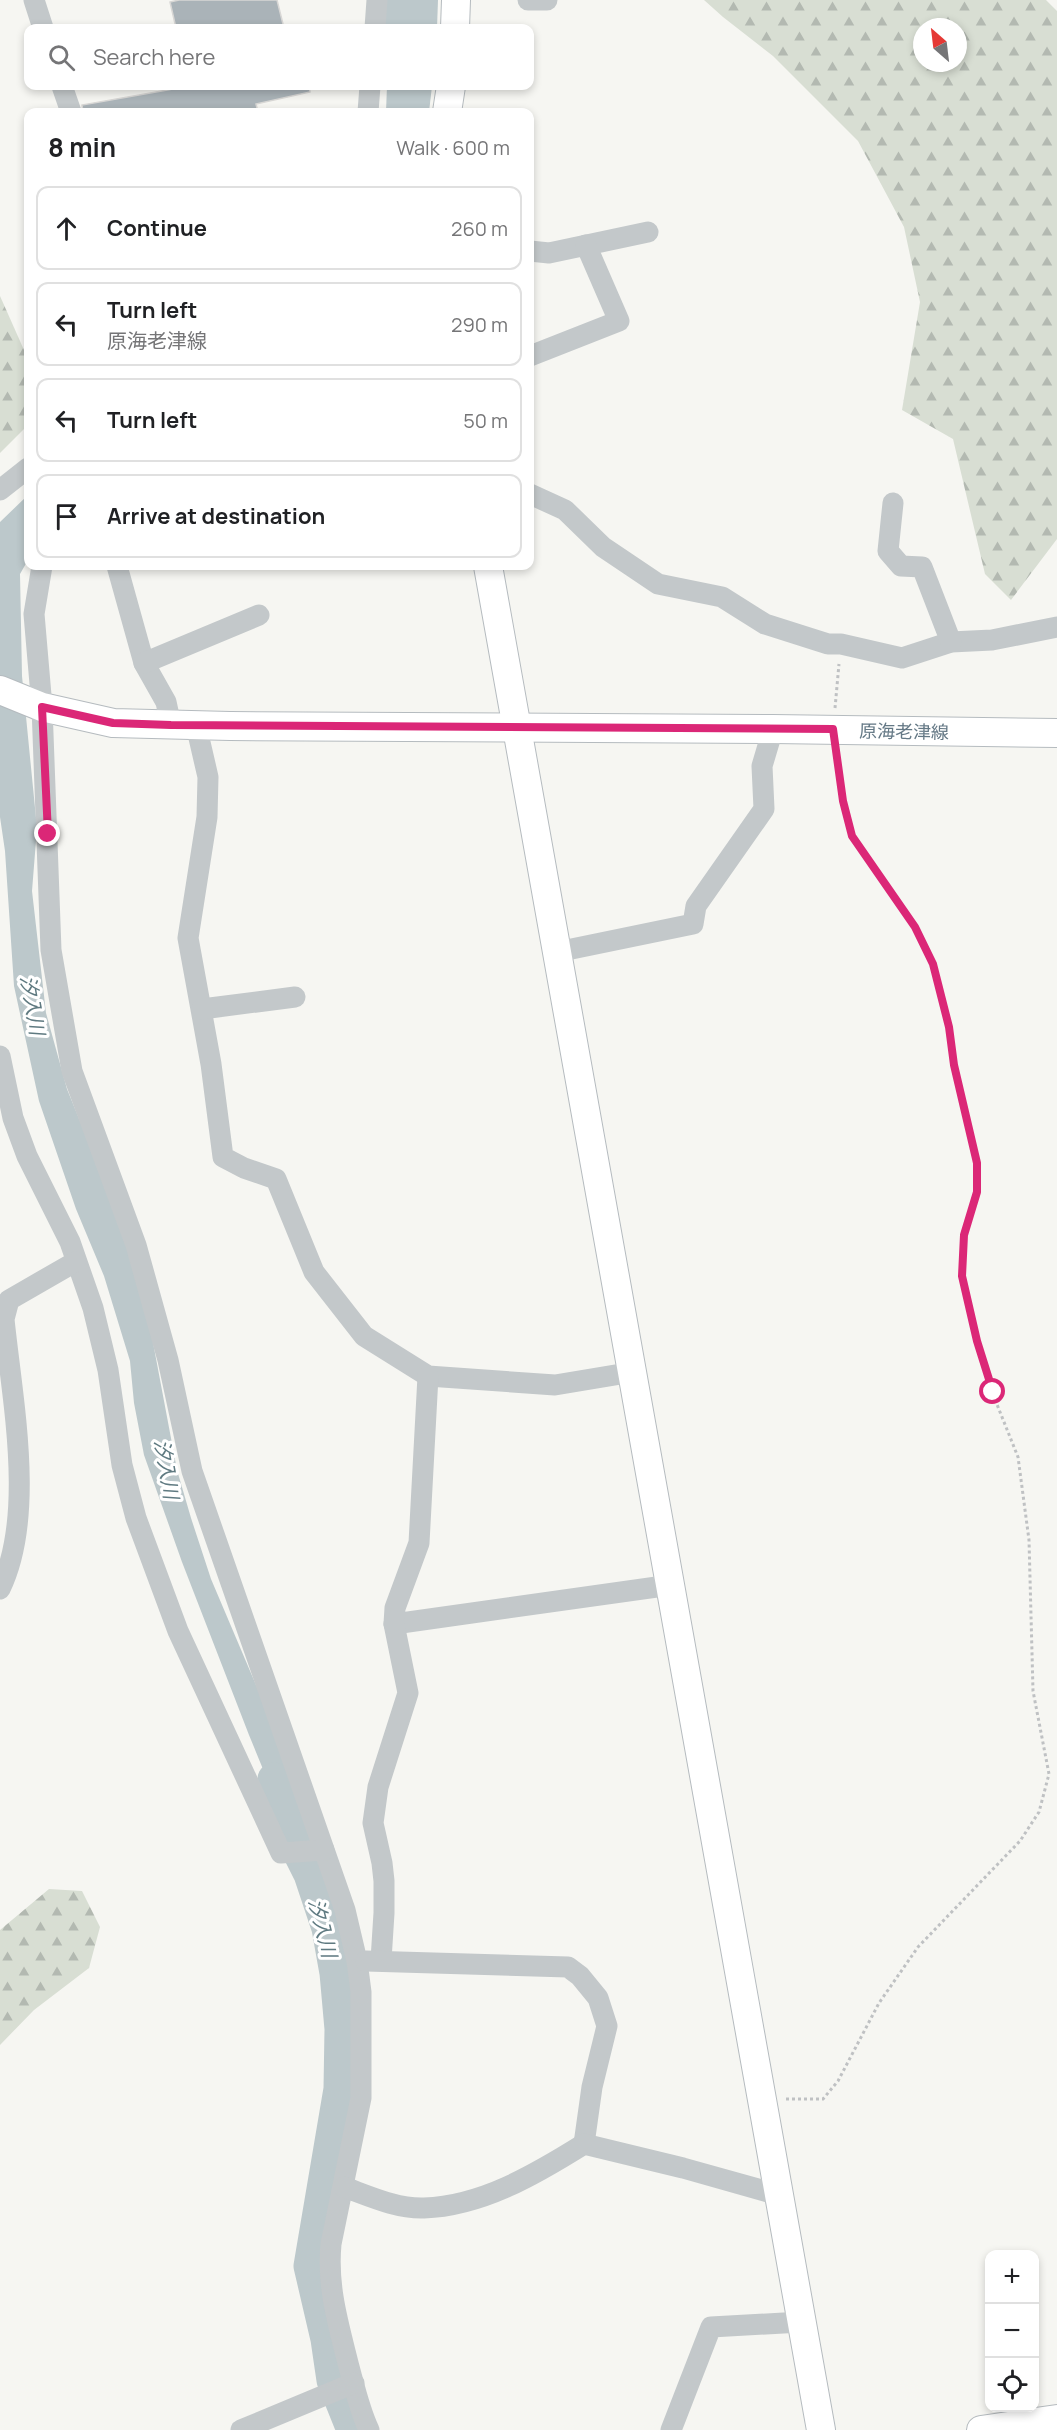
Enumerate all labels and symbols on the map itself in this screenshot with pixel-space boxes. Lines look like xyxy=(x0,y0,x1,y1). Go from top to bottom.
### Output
north arrow xyxy=(913,18,967,72)
street label: 原海老津線 xyxy=(859,718,949,744)
route end xyxy=(34,820,60,846)
water label: 汐入川 xyxy=(14,973,52,1039)
route start xyxy=(979,1378,1005,1404)
water label: 汐入川 xyxy=(148,1437,186,1503)
water label: 汐入川 xyxy=(303,1896,344,1962)

